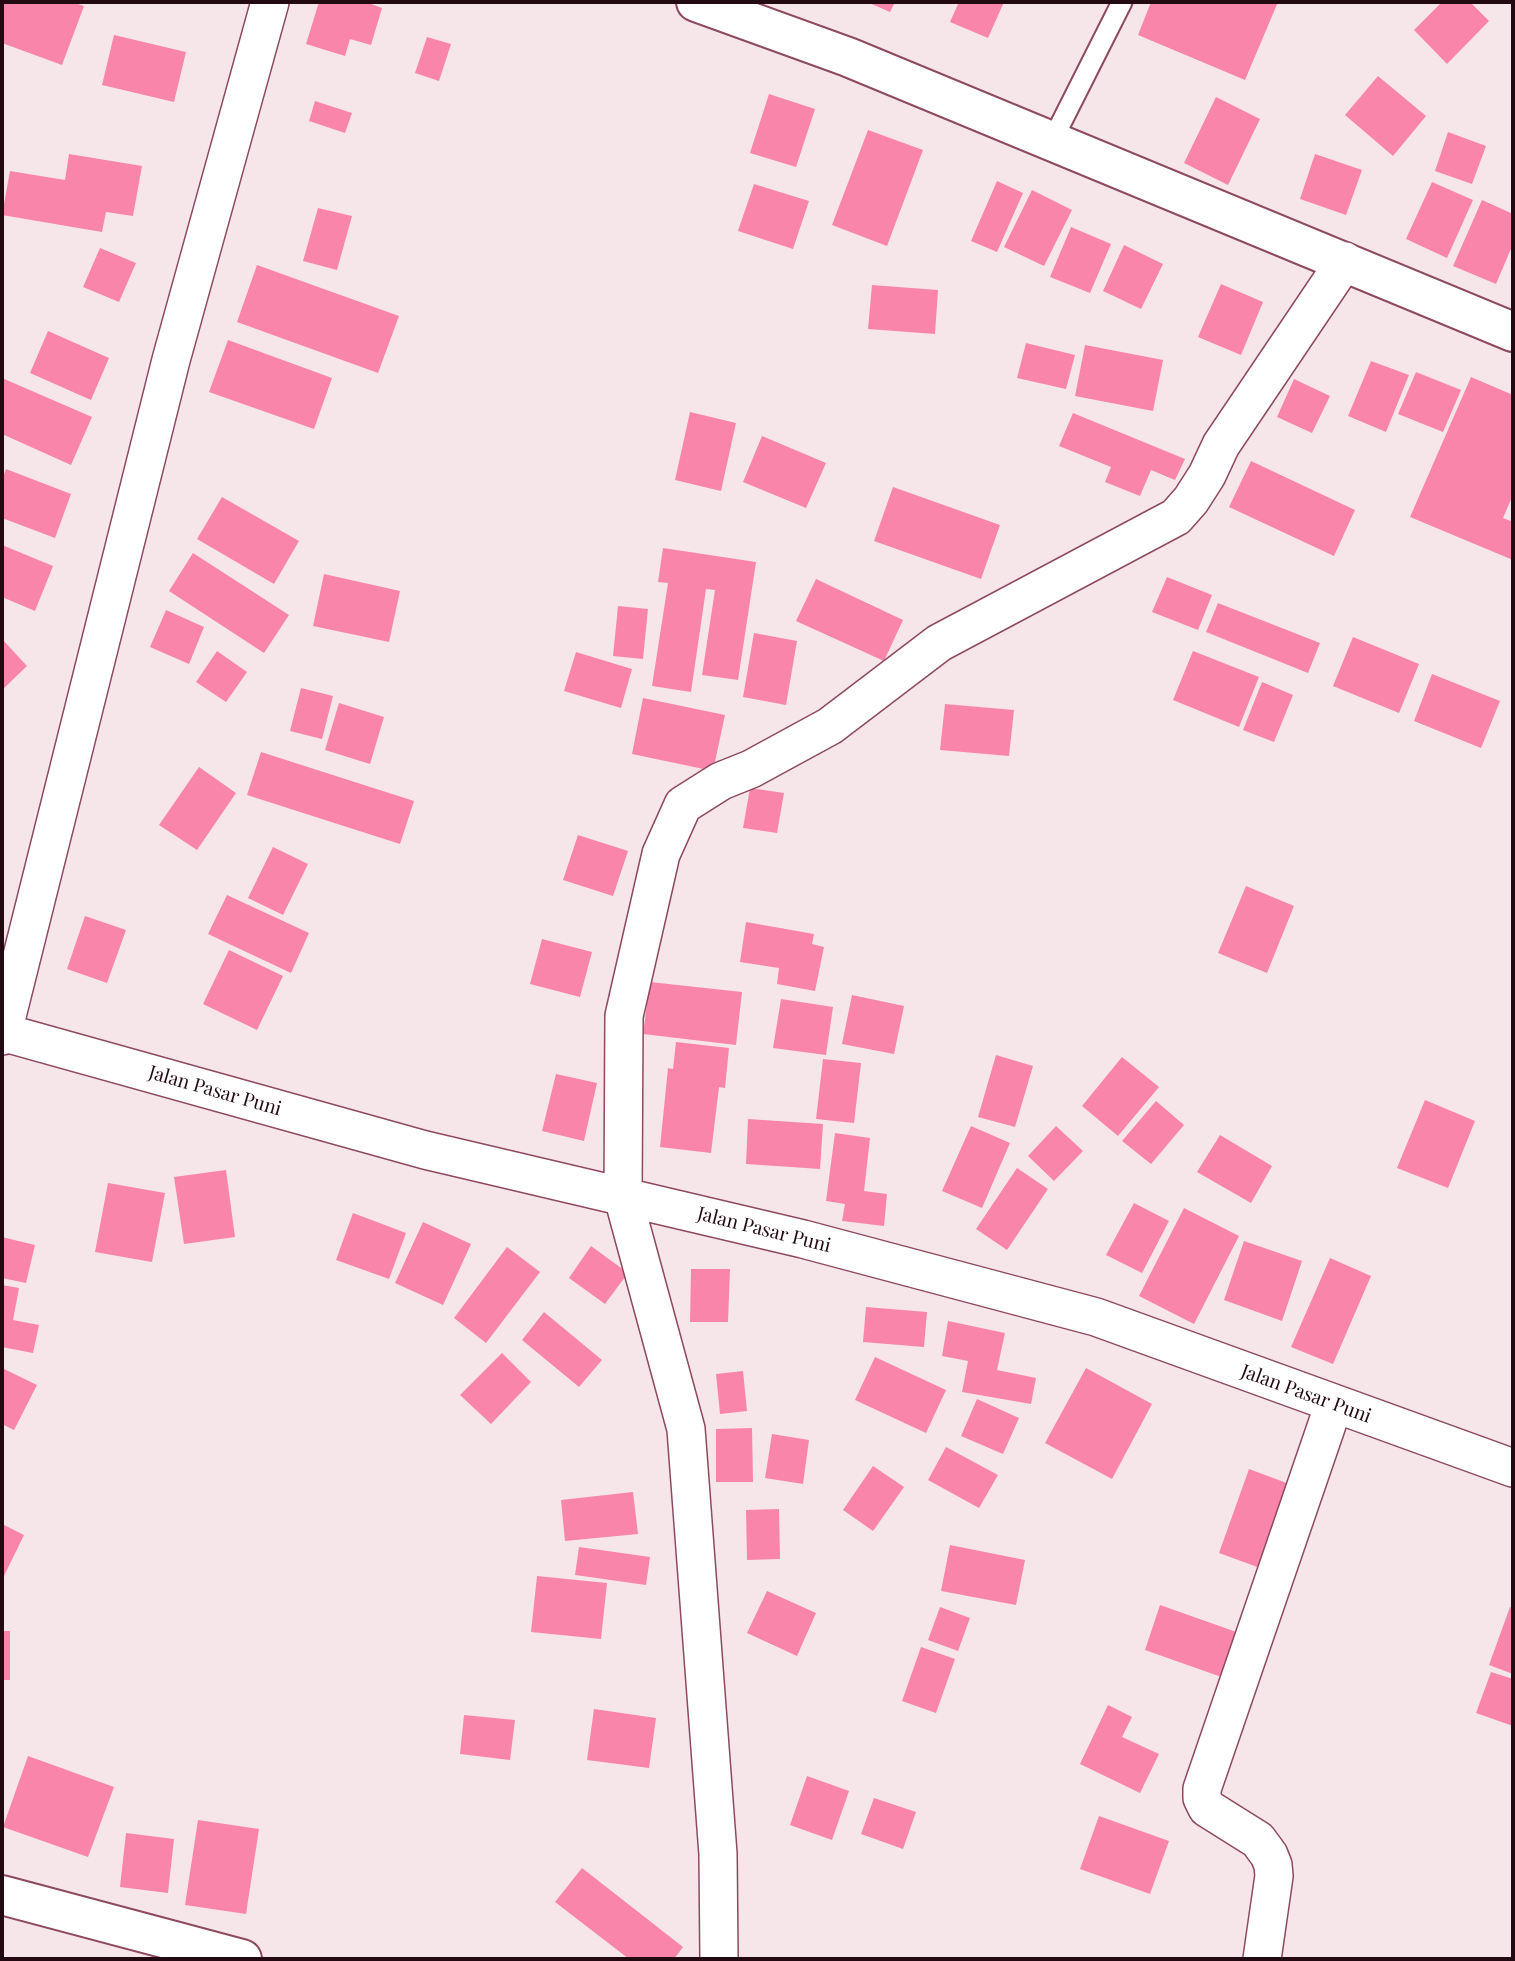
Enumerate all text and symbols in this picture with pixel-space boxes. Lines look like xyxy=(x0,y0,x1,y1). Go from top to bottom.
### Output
street label: Jalan Pasar Puni xyxy=(146,1061,284,1121)
street label: Jalan Pasar Puni xyxy=(695,1202,833,1258)
street label: Jalan Pasar Puni xyxy=(1238,1360,1374,1428)

